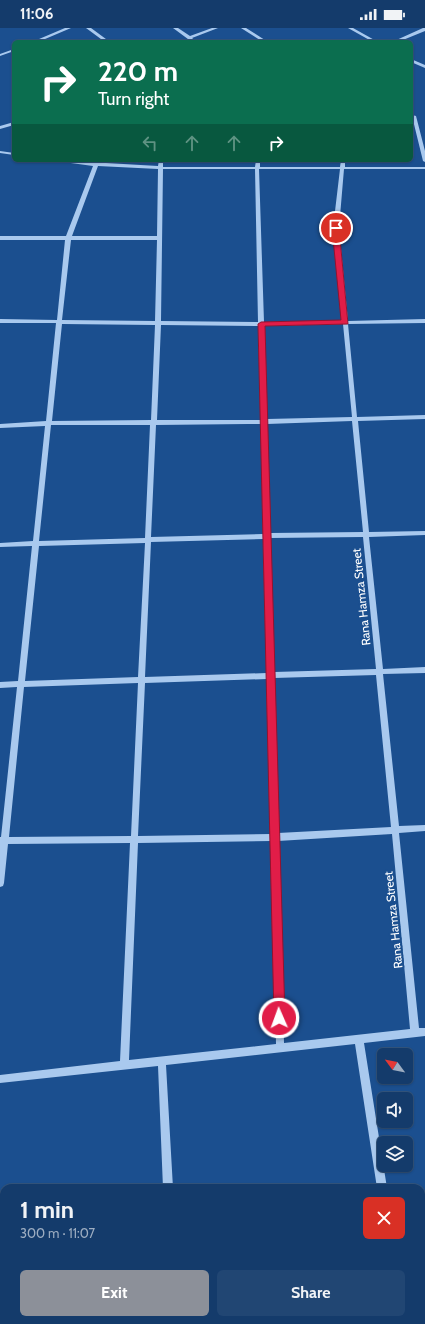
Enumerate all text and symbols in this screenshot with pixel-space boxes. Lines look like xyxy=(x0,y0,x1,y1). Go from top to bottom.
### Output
text: 11:06 xyxy=(20,5,53,23)
text: 220 m xyxy=(98,54,178,88)
icon: right xyxy=(32,56,84,108)
text: Turn right xyxy=(98,88,169,110)
icon: left xyxy=(139,132,161,154)
icon: ahead xyxy=(181,132,203,154)
icon: ahead xyxy=(223,132,245,154)
icon: right xyxy=(265,132,287,154)
pin xyxy=(319,211,353,245)
icon: arrive xyxy=(325,217,347,239)
street label: Rana Hamza Street xyxy=(348,548,374,646)
street label: Rana Hamza Street xyxy=(380,871,406,969)
position arrow xyxy=(258,997,300,1039)
north arrow xyxy=(377,1048,413,1084)
map controls xyxy=(377,1048,413,1172)
button: sound xyxy=(377,1092,413,1128)
button: layers xyxy=(377,1136,413,1172)
text: 1 min xyxy=(20,1195,74,1224)
button: close xyxy=(363,1197,405,1239)
text: 300 m · 11:07 xyxy=(20,1225,95,1241)
button: Exit xyxy=(20,1270,209,1316)
button: Share xyxy=(217,1270,405,1316)

